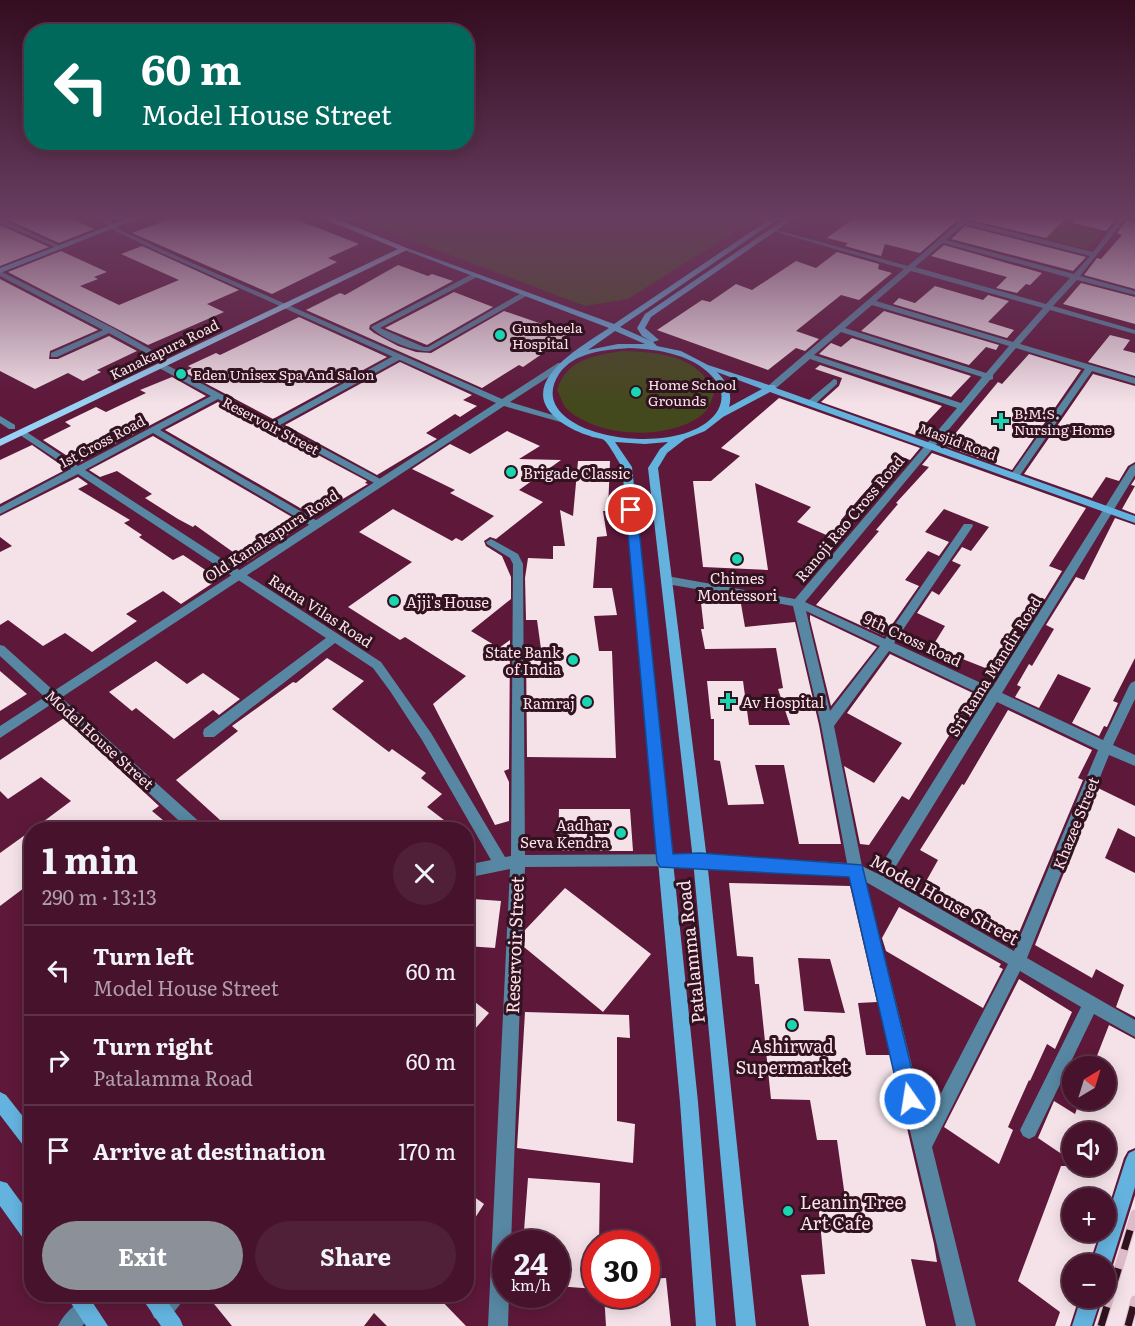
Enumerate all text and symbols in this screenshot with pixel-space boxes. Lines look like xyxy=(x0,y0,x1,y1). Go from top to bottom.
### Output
text: 60 m xyxy=(141,36,242,98)
icon: left xyxy=(42,48,120,126)
text: Model House Street xyxy=(141,93,392,133)
street label: Kanakapura Road xyxy=(106,314,222,384)
place label: Gunsheela Hospital xyxy=(512,317,583,353)
marker: Gunsheela Hospital xyxy=(493,328,507,342)
place label: Eden Unisex Spa And Salon xyxy=(193,364,374,384)
marker: Eden Unisex Spa And Salon xyxy=(174,367,188,381)
place label: Home School Grounds xyxy=(648,374,737,410)
marker: Home School Grounds xyxy=(629,385,643,399)
street label: Reservoir Street xyxy=(219,391,323,459)
place label: B.M.S. Nursing Home xyxy=(1014,403,1112,439)
street label: 1st Cross Road xyxy=(56,410,149,472)
marker: B.M.S. Nursing Home xyxy=(992,412,1010,430)
street label: Masjid Road xyxy=(916,418,1000,465)
street label: Ranoji Rao Cross Road xyxy=(789,450,909,586)
place label: Brigade Classic xyxy=(523,461,631,484)
marker: Brigade Classic xyxy=(504,465,518,479)
street label: Old Kanakapura Road xyxy=(199,483,343,587)
pin xyxy=(605,484,656,535)
icon: arrive xyxy=(614,493,647,526)
marker: Chimes Montessori xyxy=(730,552,744,566)
place label: Chimes Montessori xyxy=(697,566,777,606)
street label: Ratna Vilas Road xyxy=(264,568,378,652)
place label: Ajji's House xyxy=(406,590,489,613)
street label: Sri Rama Mandir Road xyxy=(941,591,1047,741)
marker: Ajji's House xyxy=(387,594,401,608)
street label: 9th Cross Road xyxy=(860,606,966,672)
place label: State Bank of India xyxy=(485,640,562,680)
marker: State Bank of India xyxy=(566,653,580,667)
street label: Model House Street xyxy=(41,684,159,794)
place label: Av Hospital xyxy=(742,690,824,713)
place label: Ramraj xyxy=(522,691,575,714)
marker: Av Hospital xyxy=(719,692,737,710)
marker: Ramraj xyxy=(580,695,594,709)
street label: Khazee Street xyxy=(1046,773,1104,873)
place label: Aadhar Seva Kendra xyxy=(520,813,610,853)
marker: Aadhar Seva Kendra xyxy=(614,826,628,840)
text: 1 min xyxy=(42,832,138,885)
button: close xyxy=(393,842,456,905)
street label: Model House Street xyxy=(865,847,1025,952)
street label: Reservoir Street xyxy=(498,875,530,1014)
street label: Patalamma Road xyxy=(669,879,711,1025)
text: 290 m · 13:13 xyxy=(42,881,157,911)
text: Turn left xyxy=(93,939,194,972)
icon: left xyxy=(42,954,75,987)
text: 60 m xyxy=(406,954,456,987)
text: Model House Street xyxy=(93,972,279,1002)
marker: Ashirwad Supermarket xyxy=(785,1018,799,1032)
text: Turn right xyxy=(93,1029,213,1062)
place label: Ashirwad Supermarket xyxy=(735,1032,849,1080)
icon: right xyxy=(42,1044,75,1077)
text: 60 m xyxy=(406,1044,456,1077)
north arrow xyxy=(1062,1056,1116,1110)
map controls xyxy=(1062,1056,1116,1308)
text: Patalamma Road xyxy=(93,1062,253,1092)
position arrow xyxy=(878,1067,942,1131)
button: sound xyxy=(1062,1122,1116,1176)
icon: arrive xyxy=(42,1134,75,1167)
text: Arrive at destination xyxy=(93,1134,326,1167)
text: 170 m xyxy=(398,1134,456,1167)
place label: Leanin Tree Art Cafe xyxy=(800,1188,904,1236)
button: + xyxy=(1062,1188,1116,1242)
marker: Leanin Tree Art Cafe xyxy=(781,1204,795,1218)
button: Exit xyxy=(42,1221,243,1290)
button: Share xyxy=(255,1221,456,1290)
speed limit sign: 30 xyxy=(582,1230,660,1308)
text: 24 xyxy=(514,1240,548,1284)
button: − xyxy=(1062,1254,1116,1308)
text: km/h xyxy=(511,1273,551,1296)

